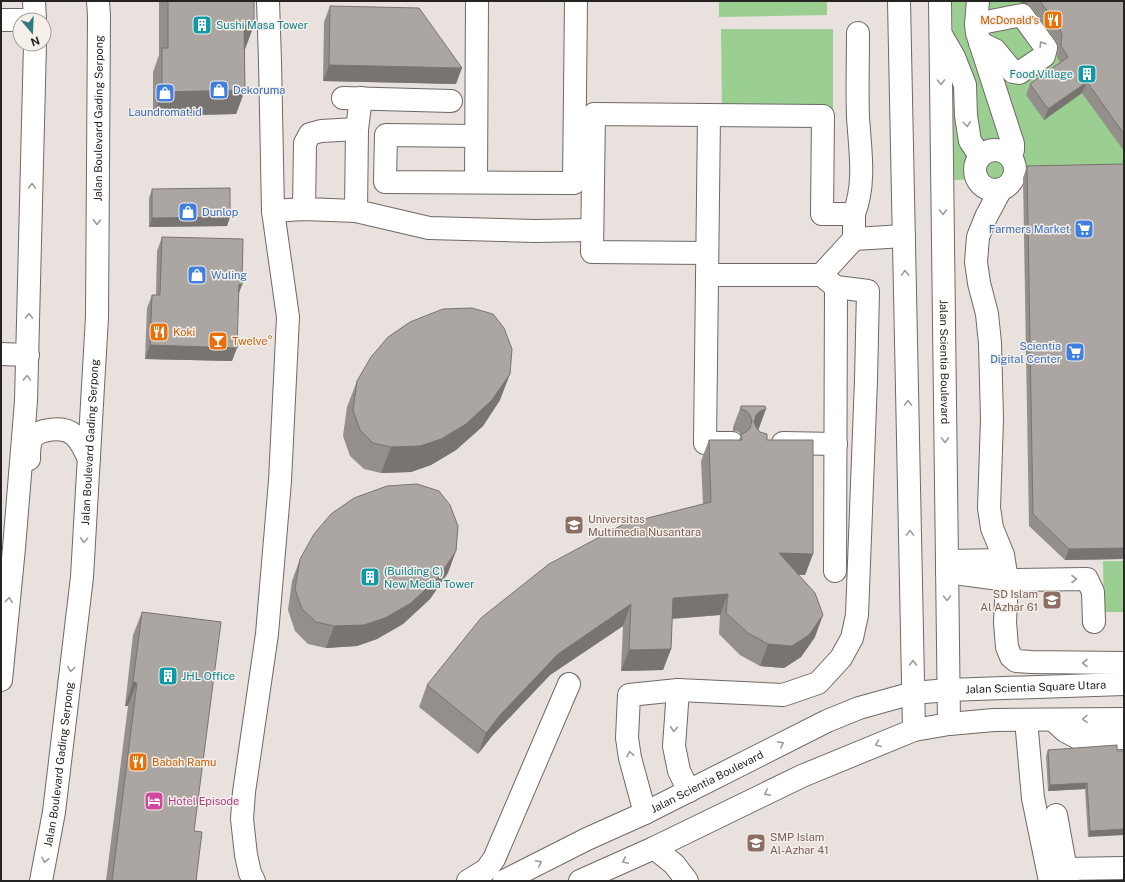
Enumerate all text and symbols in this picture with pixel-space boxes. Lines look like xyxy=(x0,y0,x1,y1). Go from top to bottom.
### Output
restaurant icon: McDonald's xyxy=(1042,9,1064,31)
north arrow xyxy=(12,12,52,52)
building icon: Sushi Masa Tower xyxy=(191,14,213,36)
place label: McDonald's xyxy=(980,14,1039,26)
place label: Sushi Masa Tower xyxy=(216,19,308,31)
text: N xyxy=(29,34,41,49)
street label: Jalan Boulevard Gading Serpong xyxy=(92,35,105,202)
one-way arrow xyxy=(1040,41,1047,48)
building icon: Food Village xyxy=(1076,63,1098,85)
place label: Food Village xyxy=(1010,68,1073,80)
shop icon: Dekoruma xyxy=(208,79,230,101)
one-way arrow xyxy=(937,79,946,85)
shop icon: Laundromat.id xyxy=(154,82,176,104)
place label: Dekoruma xyxy=(233,84,285,96)
place label: Laundromat.id xyxy=(128,106,202,118)
one-way arrow xyxy=(963,121,972,127)
one-way arrow xyxy=(28,183,36,189)
shop icon: Dunlop xyxy=(177,201,199,223)
place label: Dunlop xyxy=(202,206,239,218)
one-way arrow xyxy=(939,209,947,215)
supermarket icon: Farmers Market xyxy=(1073,218,1095,240)
one-way arrow xyxy=(93,219,102,225)
place label: Farmers Market xyxy=(989,223,1070,235)
shop icon: Wuling xyxy=(186,264,208,286)
place label: Wuling xyxy=(211,269,247,281)
one-way arrow xyxy=(901,270,909,276)
street label: Jalan Scientia Boulevard xyxy=(938,300,951,424)
one-way arrow xyxy=(25,313,33,319)
restaurant icon: Koki xyxy=(148,321,170,343)
place label: Koki xyxy=(173,326,195,338)
bar icon: Twelve° xyxy=(207,330,229,352)
place label: Twelve° xyxy=(232,335,273,347)
place label: Scientia Digital Center xyxy=(990,340,1061,365)
supermarket icon: Scientia Digital Center xyxy=(1064,341,1086,363)
street label: Jalan Boulevard Gading Serpong xyxy=(79,358,101,526)
one-way arrow xyxy=(23,375,32,381)
one-way arrow xyxy=(904,400,912,406)
one-way arrow xyxy=(941,437,950,443)
place label: Universitas Multimedia Nusantara xyxy=(588,513,701,538)
school or university icon: Universitas Multimedia Nusantara xyxy=(563,514,585,536)
one-way arrow xyxy=(906,530,914,536)
one-way arrow xyxy=(80,537,89,543)
place label: (Building C) New Media Tower xyxy=(384,565,475,590)
building icon: (Building C) New Media Tower xyxy=(359,566,381,588)
one-way arrow xyxy=(1071,575,1077,583)
place label: SD Islam Al Azhar 61 xyxy=(980,588,1038,613)
school or university icon: SD Islam Al Azhar 61 xyxy=(1041,589,1063,611)
one-way arrow xyxy=(943,595,951,601)
one-way arrow xyxy=(4,597,13,603)
one-way arrow xyxy=(1082,659,1088,667)
one-way arrow xyxy=(909,660,917,666)
building icon: JHL Office xyxy=(157,665,179,687)
one-way arrow xyxy=(67,666,76,672)
place label: JHL Office xyxy=(182,670,235,682)
street label: Jalan Scientia Square Utara xyxy=(965,679,1106,695)
street label: Jalan Boulevard Gading Serpong xyxy=(42,681,75,848)
one-way arrow xyxy=(1082,715,1088,723)
one-way arrow xyxy=(670,726,679,732)
one-way arrow xyxy=(875,740,882,748)
one-way arrow xyxy=(777,741,784,749)
street label: Jalan Scientia Boulevard xyxy=(649,748,765,815)
restaurant icon: Babah Ramu xyxy=(127,751,149,773)
one-way arrow xyxy=(626,751,634,757)
place label: Babah Ramu xyxy=(152,756,216,768)
one-way arrow xyxy=(764,788,772,796)
hotel icon: Hotel Episode xyxy=(143,790,165,812)
place label: Hotel Episode xyxy=(168,795,239,807)
place label: SMP Islam Al-Azhar 41 xyxy=(770,831,829,856)
school or university icon: SMP Islam Al-Azhar 41 xyxy=(745,832,767,854)
one-way arrow xyxy=(621,856,629,864)
one-way arrow xyxy=(41,857,49,863)
one-way arrow xyxy=(535,861,542,868)

